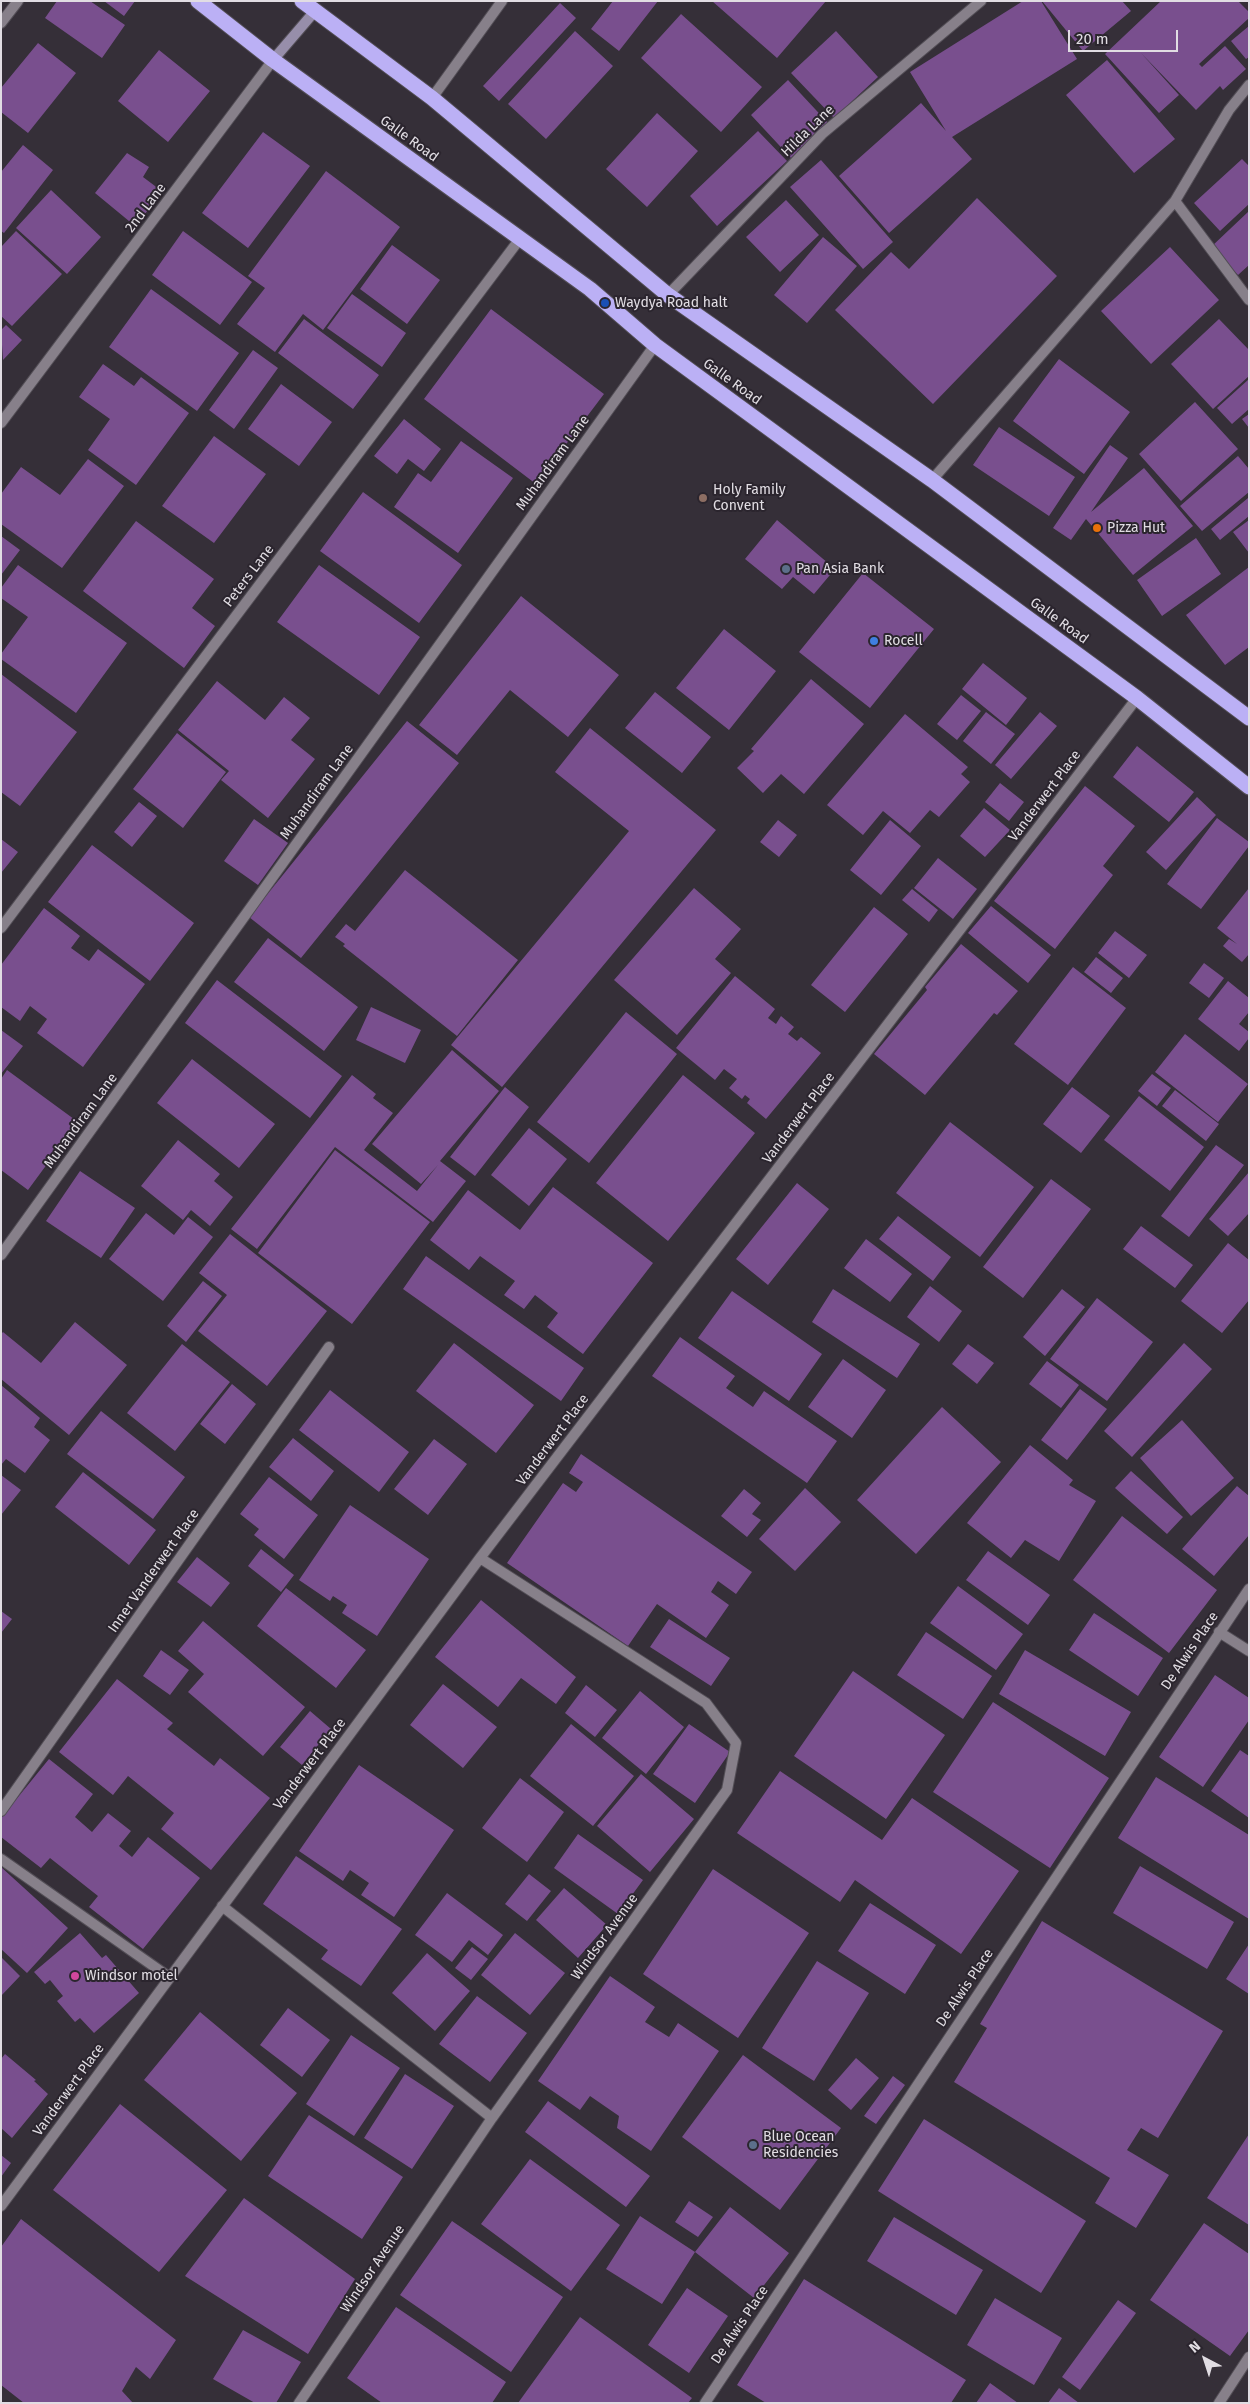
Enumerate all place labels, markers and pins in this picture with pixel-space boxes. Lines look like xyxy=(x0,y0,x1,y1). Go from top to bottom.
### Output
place label: Waydya Road halt xyxy=(615,295,728,311)
marker: Waydya Road halt xyxy=(599,297,611,309)
place label: Holy Family Convent xyxy=(713,482,786,514)
marker: Holy Family Convent xyxy=(697,492,709,504)
place label: Pizza Hut xyxy=(1107,520,1165,536)
marker: Pizza Hut xyxy=(1091,522,1103,534)
place label: Pan Asia Bank xyxy=(796,561,884,577)
marker: Pan Asia Bank xyxy=(780,563,792,575)
place label: Rocell xyxy=(884,633,923,649)
marker: Rocell xyxy=(868,635,880,647)
place label: Windsor motel xyxy=(85,1968,178,1984)
marker: Windsor motel xyxy=(69,1970,81,1982)
place label: Blue Ocean Residencies xyxy=(763,2129,838,2162)
marker: Blue Ocean Residencies xyxy=(747,2139,759,2151)

